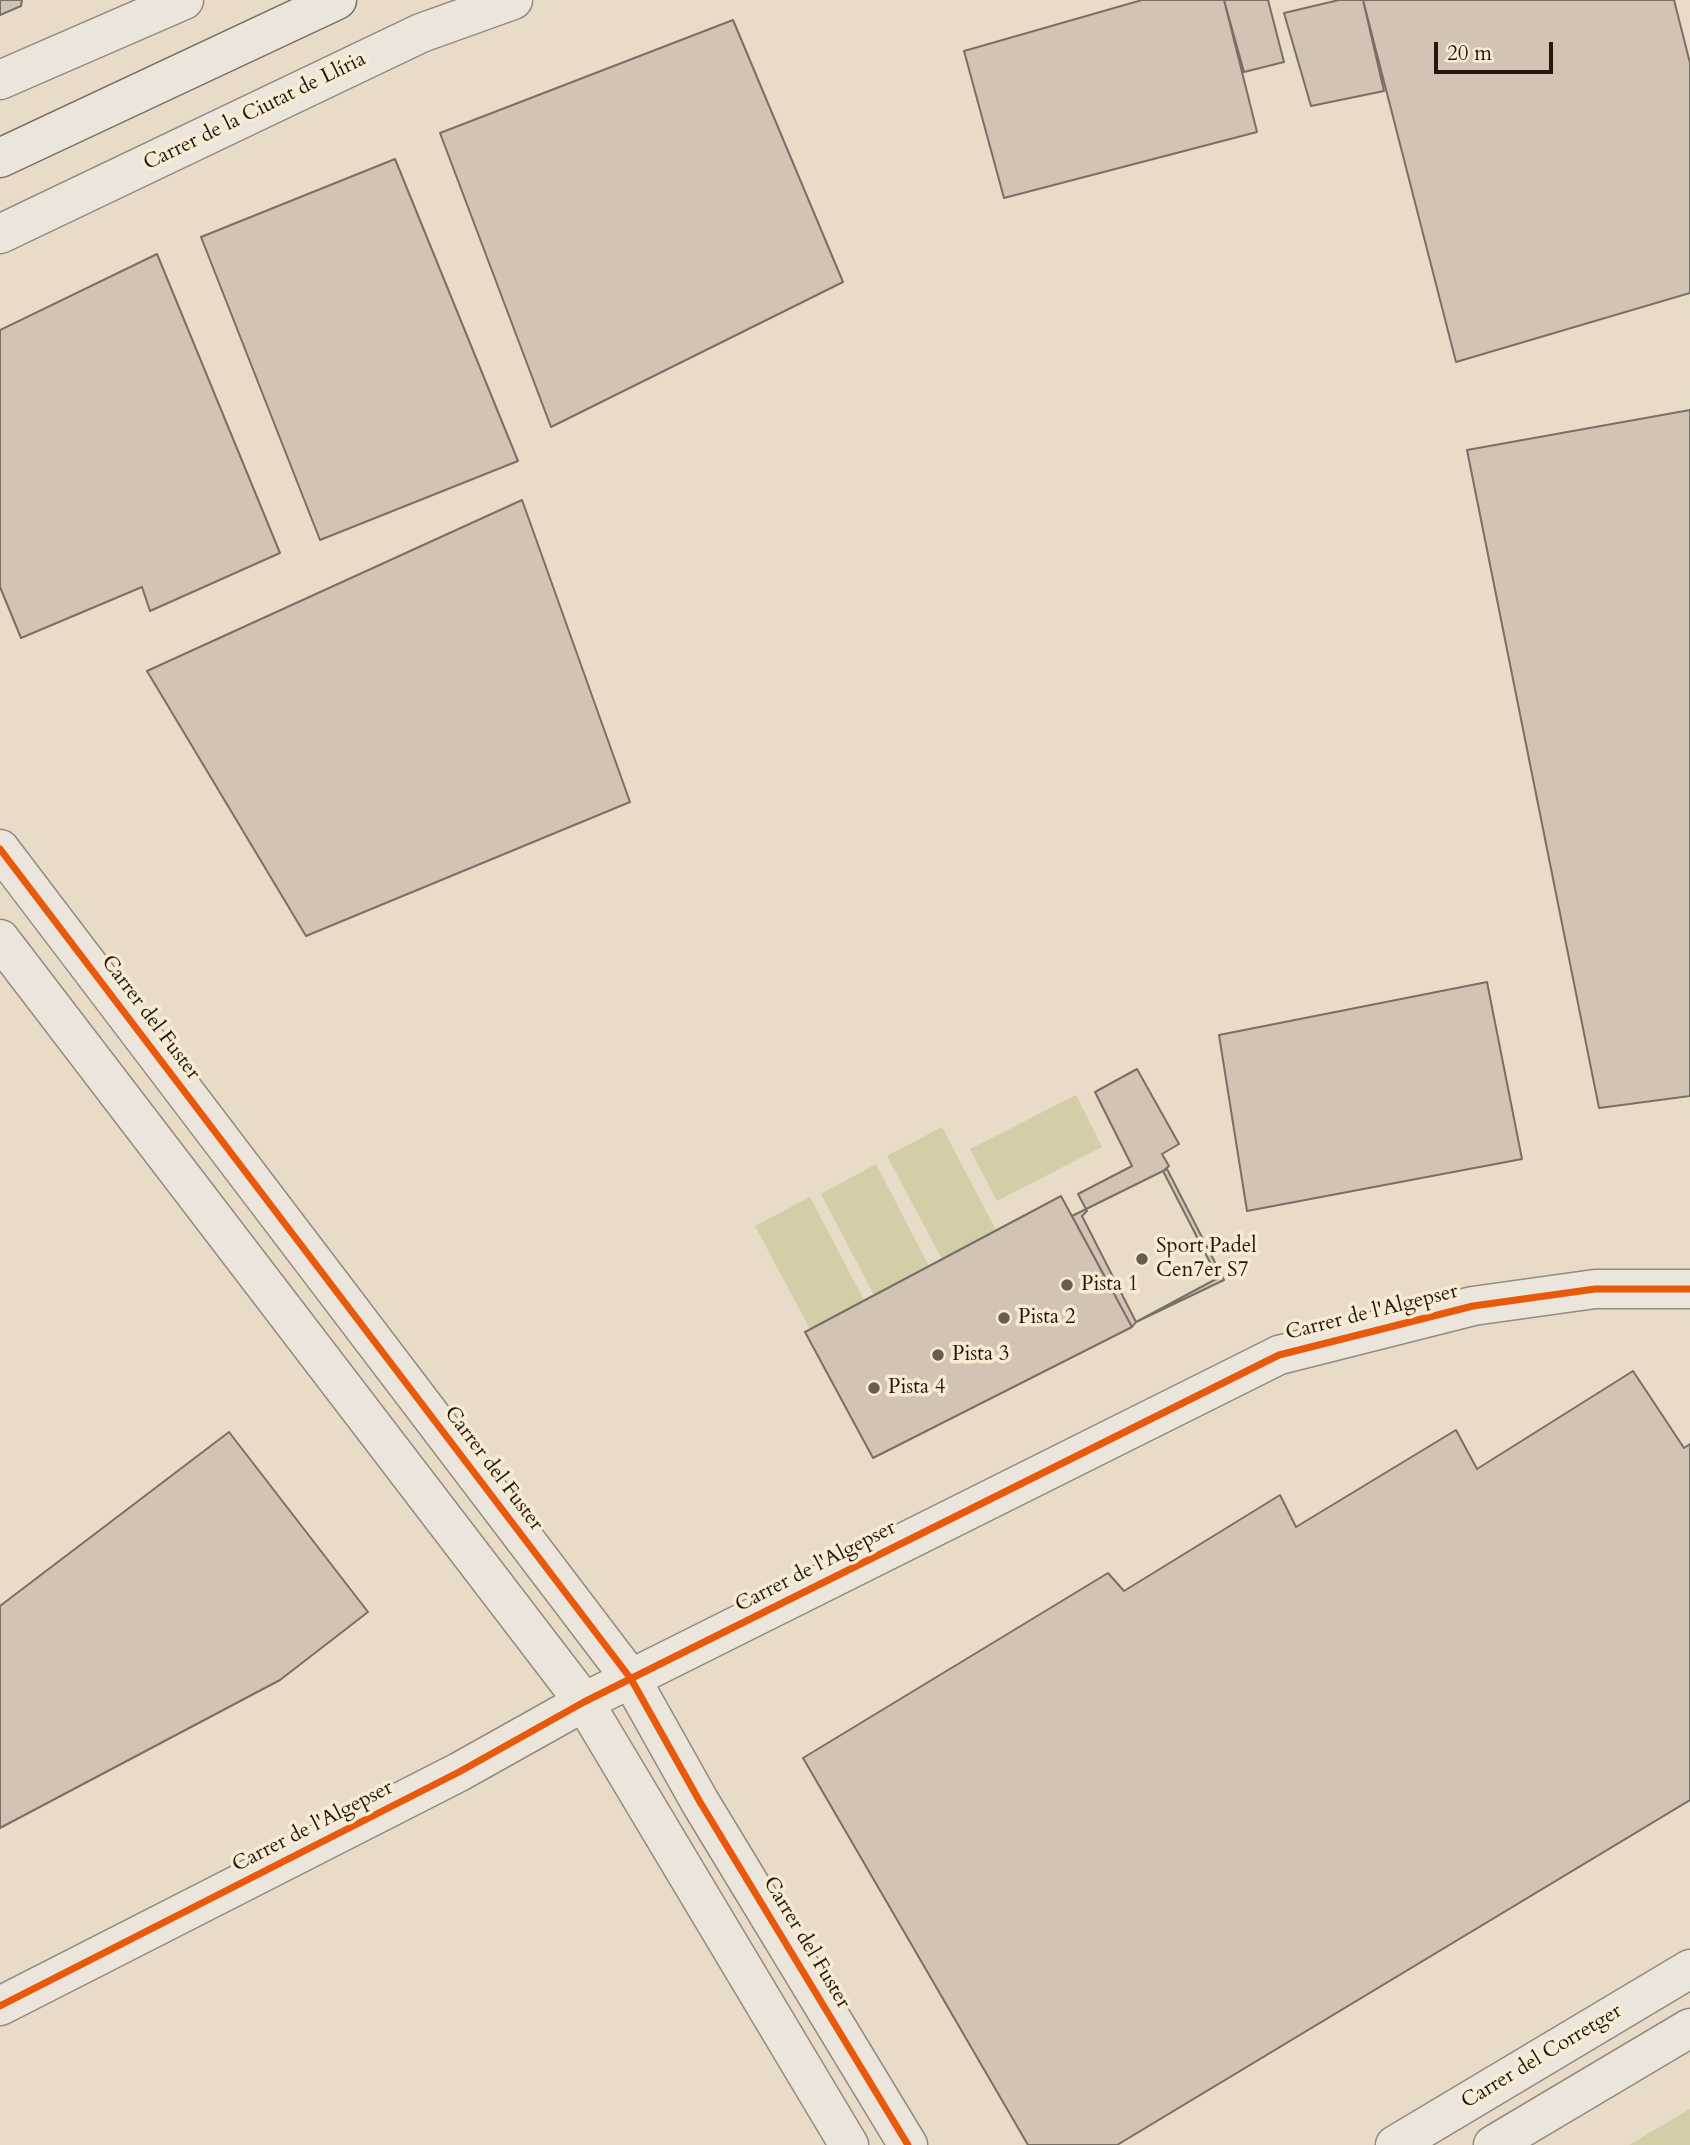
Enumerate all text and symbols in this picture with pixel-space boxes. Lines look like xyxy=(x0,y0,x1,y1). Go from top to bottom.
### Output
scale bar xyxy=(1438,28,1557,72)
text: 20 m xyxy=(1447,39,1492,68)
street label: Carrer de la Ciutat de Llíria xyxy=(140,47,370,177)
street label: Carrer del Fuster xyxy=(95,951,205,1085)
place label: Sport Padel Cen7er S7 xyxy=(1156,1234,1257,1284)
marker: Sport Padel Cen7er S7 xyxy=(1134,1251,1150,1267)
place label: Pista 1 xyxy=(1081,1272,1138,1298)
marker: Pista 1 xyxy=(1059,1277,1075,1293)
street label: Carrer de l'Algepser xyxy=(1283,1279,1461,1347)
place label: Pista 2 xyxy=(1018,1305,1075,1331)
marker: Pista 2 xyxy=(996,1310,1012,1326)
place label: Pista 3 xyxy=(952,1342,1009,1368)
marker: Pista 3 xyxy=(930,1347,946,1363)
place label: Pista 4 xyxy=(888,1375,945,1401)
marker: Pista 4 xyxy=(866,1380,882,1396)
street label: Carrer del Fuster xyxy=(438,1402,548,1536)
street label: Carrer de l'Algepser xyxy=(732,1516,900,1618)
street label: Carrer de l'Algepser xyxy=(229,1776,397,1878)
street label: Carrer del Fuster xyxy=(757,1873,855,2013)
street label: Carrer del Corretger xyxy=(1457,1999,1627,2115)

